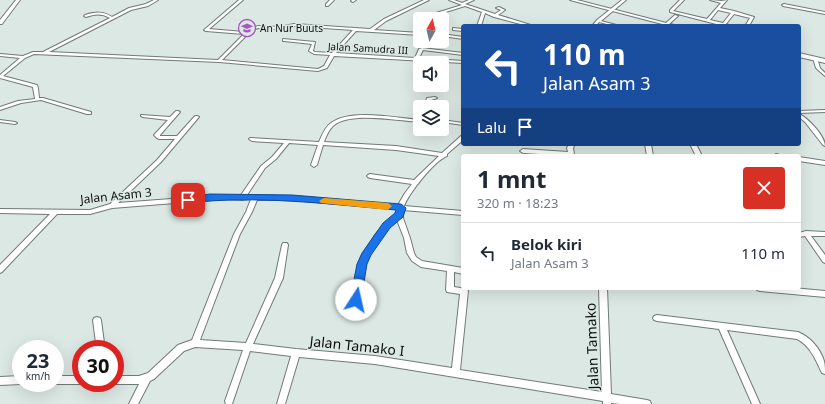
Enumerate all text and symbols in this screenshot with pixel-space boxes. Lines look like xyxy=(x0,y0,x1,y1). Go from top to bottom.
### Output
north arrow xyxy=(413,12,449,48)
map controls xyxy=(413,12,449,136)
school or university icon: An Nur Buuts xyxy=(237,18,257,38)
place label: An Nur Buuts xyxy=(260,21,323,35)
text: 110 m xyxy=(543,35,626,73)
street label: Jalan Samudra III xyxy=(326,39,409,57)
icon: left xyxy=(477,40,529,92)
button: sound xyxy=(413,56,449,92)
text: Jalan Asam 3 xyxy=(543,71,651,95)
button: layers xyxy=(413,100,449,136)
icon: arrive xyxy=(514,116,536,138)
text: Lalu xyxy=(477,117,506,137)
text: 1 mnt xyxy=(477,162,546,195)
button: close xyxy=(743,167,785,209)
street label: Jalan Asam 3 xyxy=(78,183,153,208)
pin xyxy=(171,183,205,217)
icon: arrive xyxy=(177,189,199,211)
text: 320 m · 18:23 xyxy=(477,194,558,212)
text: Belok kiri xyxy=(511,234,582,254)
icon: left xyxy=(477,242,499,264)
text: 110 m xyxy=(741,243,785,263)
text: Jalan Asam 3 xyxy=(511,254,589,272)
position arrow xyxy=(335,279,377,321)
street label: Jalan Tamako xyxy=(580,302,603,392)
street label: Jalan Tamako I xyxy=(307,331,406,360)
speed limit sign: 30 xyxy=(72,340,124,392)
text: 23 xyxy=(27,347,49,374)
text: km/h xyxy=(26,369,50,383)

